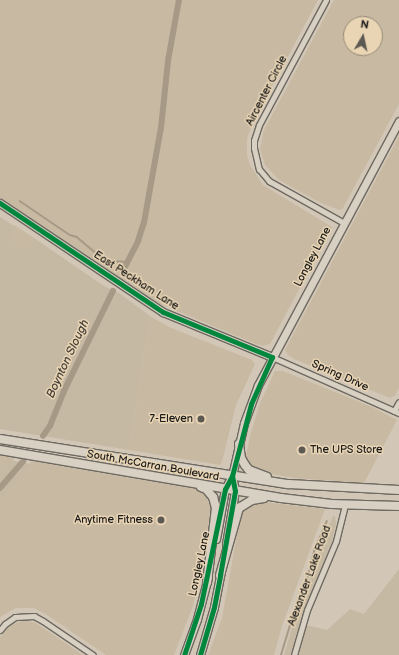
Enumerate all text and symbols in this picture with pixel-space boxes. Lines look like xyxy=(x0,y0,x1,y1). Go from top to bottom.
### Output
north arrow xyxy=(343,16,383,56)
text: N xyxy=(360,18,370,32)
street label: Aircenter Circle xyxy=(244,54,290,128)
street label: Longley Lane xyxy=(292,225,334,289)
street label: East Peckham Lane xyxy=(91,249,181,313)
water label: Boynton Slough xyxy=(43,317,93,401)
street label: Spring Drive xyxy=(309,358,371,394)
place label: 7-Eleven xyxy=(150,412,193,426)
marker: 7-Eleven xyxy=(196,414,206,424)
place label: The UPS Store xyxy=(310,443,383,457)
marker: The UPS Store xyxy=(297,445,307,455)
street label: South McCarran Boulevard xyxy=(86,448,220,484)
place label: Anytime Fitness xyxy=(74,513,153,527)
marker: Anytime Fitness xyxy=(156,515,166,525)
street label: Alexander Lake Road xyxy=(286,524,334,628)
street label: Longley Lane xyxy=(187,530,213,598)

